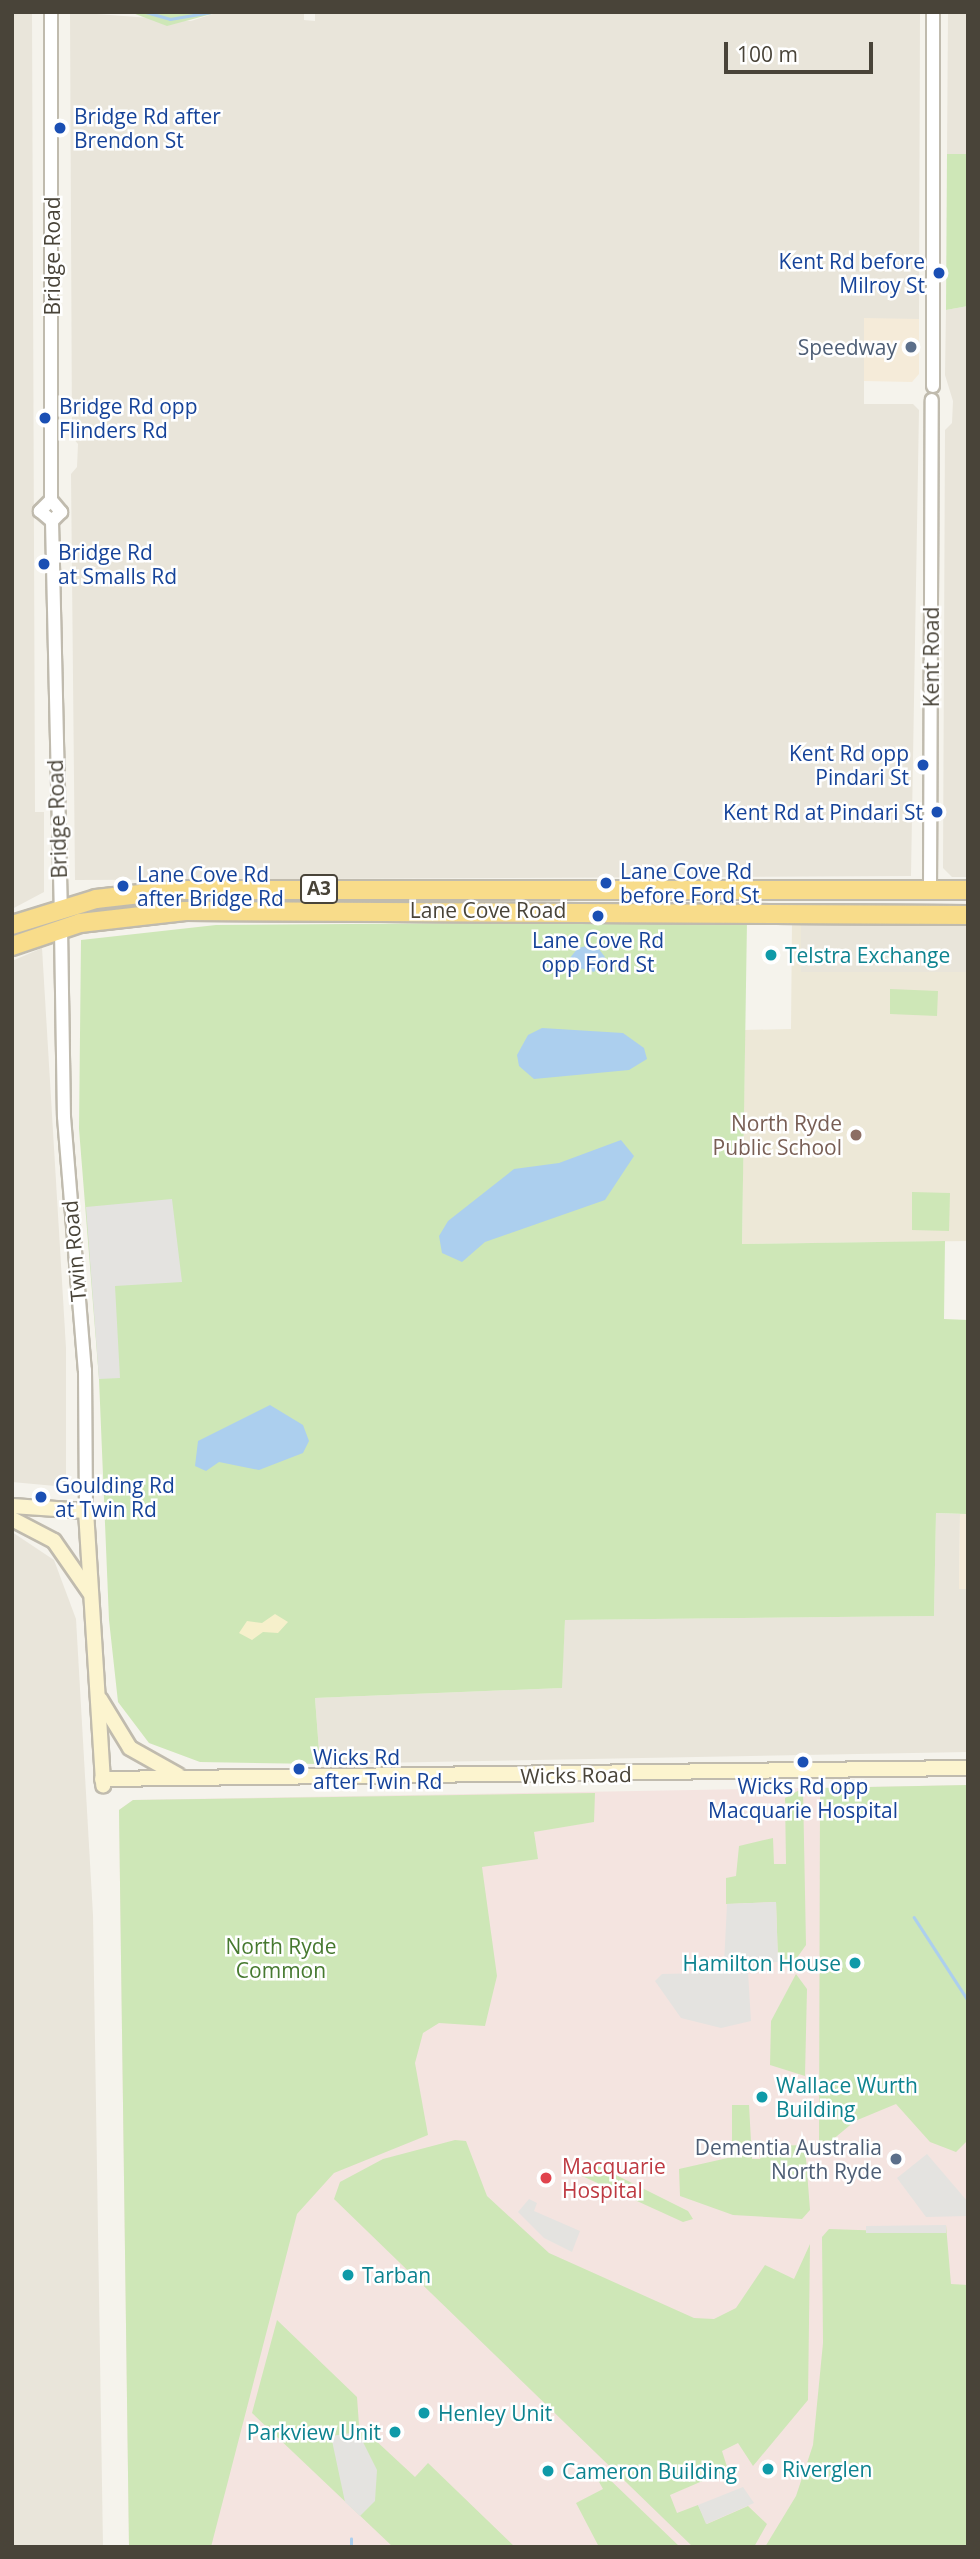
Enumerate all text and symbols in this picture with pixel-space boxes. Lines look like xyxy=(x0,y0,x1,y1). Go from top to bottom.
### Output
scale bar xyxy=(728,28,877,72)
text: 100 m xyxy=(737,40,798,68)
place label: Bridge Rd after Brendon St xyxy=(74,103,221,153)
marker: Bridge Rd after Brendon St xyxy=(52,120,68,136)
street label: Bridge Road xyxy=(39,196,65,316)
place label: Kent Rd before Milroy St xyxy=(779,248,925,298)
marker: Kent Rd before Milroy St xyxy=(931,265,947,281)
place label: Speedway xyxy=(798,334,897,360)
marker: Speedway xyxy=(903,339,919,355)
place label: Bridge Rd opp Flinders Rd xyxy=(59,393,198,443)
marker: Bridge Rd opp Flinders Rd xyxy=(37,410,53,426)
place label: Bridge Rd at Smalls Rd xyxy=(58,539,177,589)
marker: Bridge Rd at Smalls Rd xyxy=(36,556,52,572)
street label: Kent Road xyxy=(918,607,944,707)
place label: Kent Rd opp Pindari St xyxy=(789,740,909,790)
marker: Kent Rd opp Pindari St xyxy=(915,757,931,773)
street label: Bridge Road xyxy=(42,759,72,879)
place label: Kent Rd at Pindari St xyxy=(723,799,923,825)
marker: Kent Rd at Pindari St xyxy=(929,804,945,820)
place label: Lane Cove Rd before Ford St xyxy=(620,858,760,908)
place label: Lane Cove Rd after Bridge Rd xyxy=(137,861,284,911)
road number: A3 xyxy=(300,874,338,904)
marker: Lane Cove Rd before Ford St xyxy=(598,875,614,891)
marker: Lane Cove Rd after Bridge Rd xyxy=(115,878,131,894)
street label: Lane Cove Road xyxy=(410,897,566,923)
marker: Lane Cove Rd opp Ford St xyxy=(590,908,606,924)
place label: Lane Cove Rd opp Ford St xyxy=(532,927,664,977)
place label: Telstra Exchange xyxy=(785,942,950,968)
marker: Telstra Exchange xyxy=(763,947,779,963)
place label: North Ryde Public School xyxy=(713,1110,842,1160)
marker: North Ryde Public School xyxy=(848,1127,864,1143)
street label: Twin Road xyxy=(57,1199,91,1303)
place label: Goulding Rd at Twin Rd xyxy=(55,1472,175,1522)
marker: Goulding Rd at Twin Rd xyxy=(33,1489,49,1505)
place label: Wicks Rd after Twin Rd xyxy=(313,1744,442,1794)
marker: Wicks Rd opp Macquarie Hospital xyxy=(795,1754,811,1770)
marker: Wicks Rd after Twin Rd xyxy=(291,1761,307,1777)
street label: Wicks Road xyxy=(520,1761,632,1789)
place label: Wicks Rd opp Macquarie Hospital xyxy=(708,1773,898,1823)
park label: North Ryde Common xyxy=(226,1933,336,1983)
place label: Hamilton House xyxy=(683,1950,841,1976)
marker: Hamilton House xyxy=(847,1955,863,1971)
place label: Wallace Wurth Building xyxy=(776,2072,918,2122)
marker: Wallace Wurth Building xyxy=(754,2089,770,2105)
place label: Dementia Australia North Ryde xyxy=(695,2134,882,2184)
marker: Dementia Australia North Ryde xyxy=(888,2151,904,2167)
place label: Macquarie Hospital xyxy=(562,2153,666,2203)
marker: Macquarie Hospital xyxy=(536,2168,556,2188)
place label: Tarban xyxy=(362,2262,431,2288)
marker: Tarban xyxy=(340,2267,356,2283)
place label: Henley Unit xyxy=(438,2400,552,2426)
marker: Henley Unit xyxy=(416,2405,432,2421)
place label: Parkview Unit xyxy=(247,2419,381,2445)
marker: Parkview Unit xyxy=(387,2424,403,2440)
place label: Riverglen xyxy=(782,2456,873,2482)
place label: Cameron Building xyxy=(562,2458,737,2484)
marker: Riverglen xyxy=(760,2461,776,2477)
marker: Cameron Building xyxy=(540,2463,556,2479)

